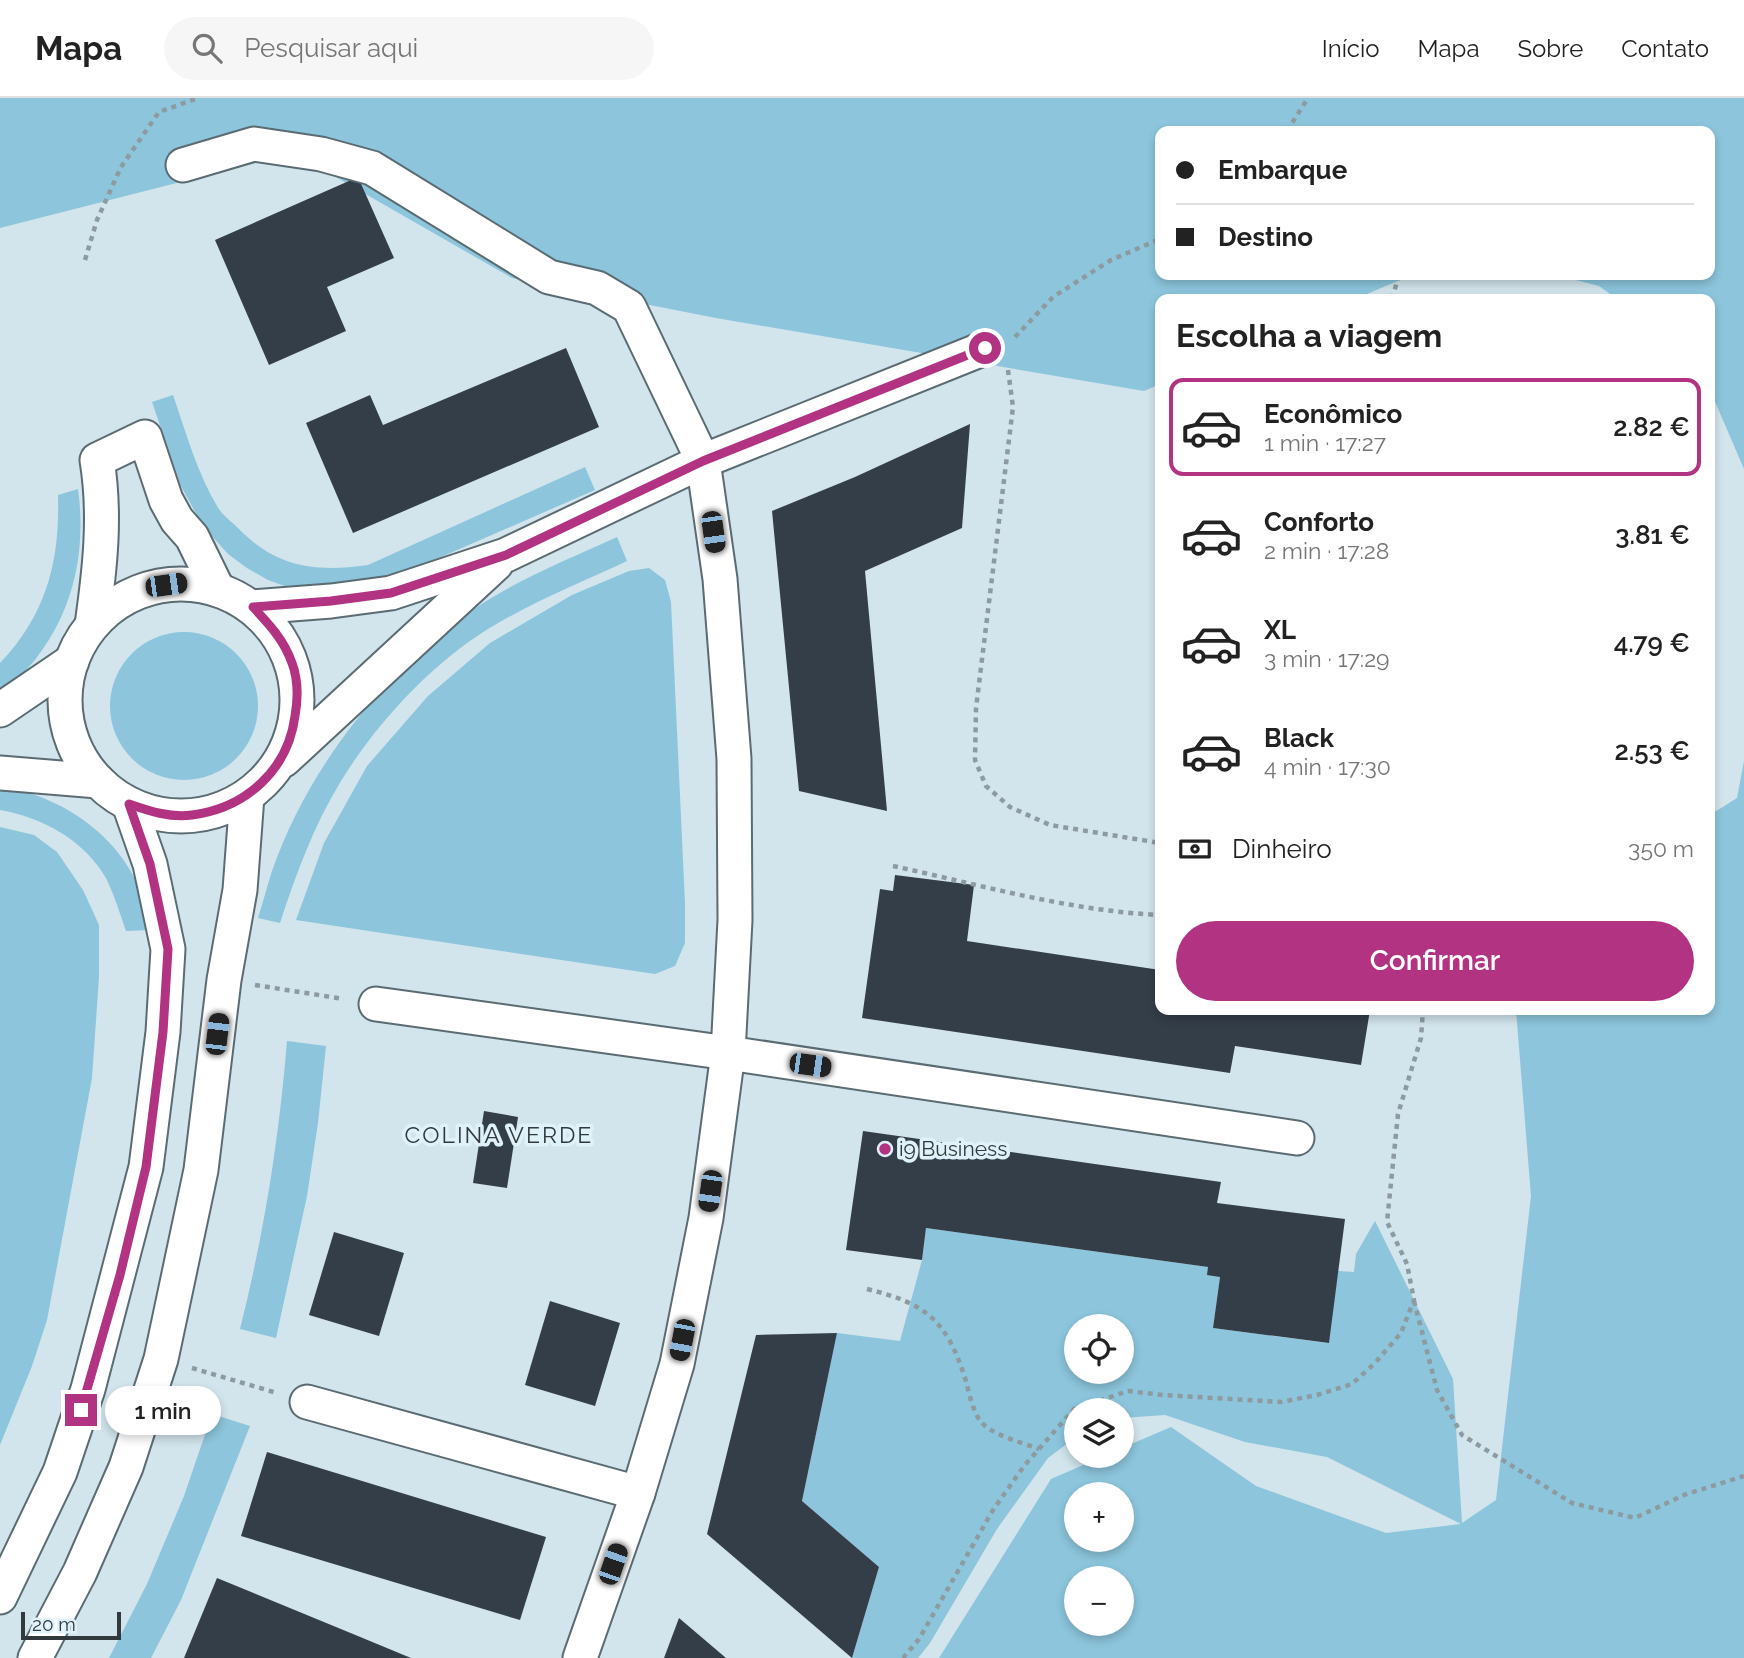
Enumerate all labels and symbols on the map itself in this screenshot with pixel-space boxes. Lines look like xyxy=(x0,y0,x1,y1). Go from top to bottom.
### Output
route start xyxy=(969,332,1001,364)
car xyxy=(700,510,727,554)
car xyxy=(144,572,189,598)
car xyxy=(205,1012,230,1056)
car xyxy=(788,1052,833,1078)
district label: COLINA VERDE xyxy=(405,1121,593,1148)
place label: i9 Business xyxy=(899,1136,1007,1161)
marker: i9 Business xyxy=(877,1141,893,1157)
car xyxy=(697,1169,724,1213)
car xyxy=(668,1317,697,1363)
callout: 1 min xyxy=(106,1386,221,1434)
route end xyxy=(65,1394,97,1426)
car xyxy=(597,1541,630,1587)
scale bar xyxy=(21,1609,121,1641)

